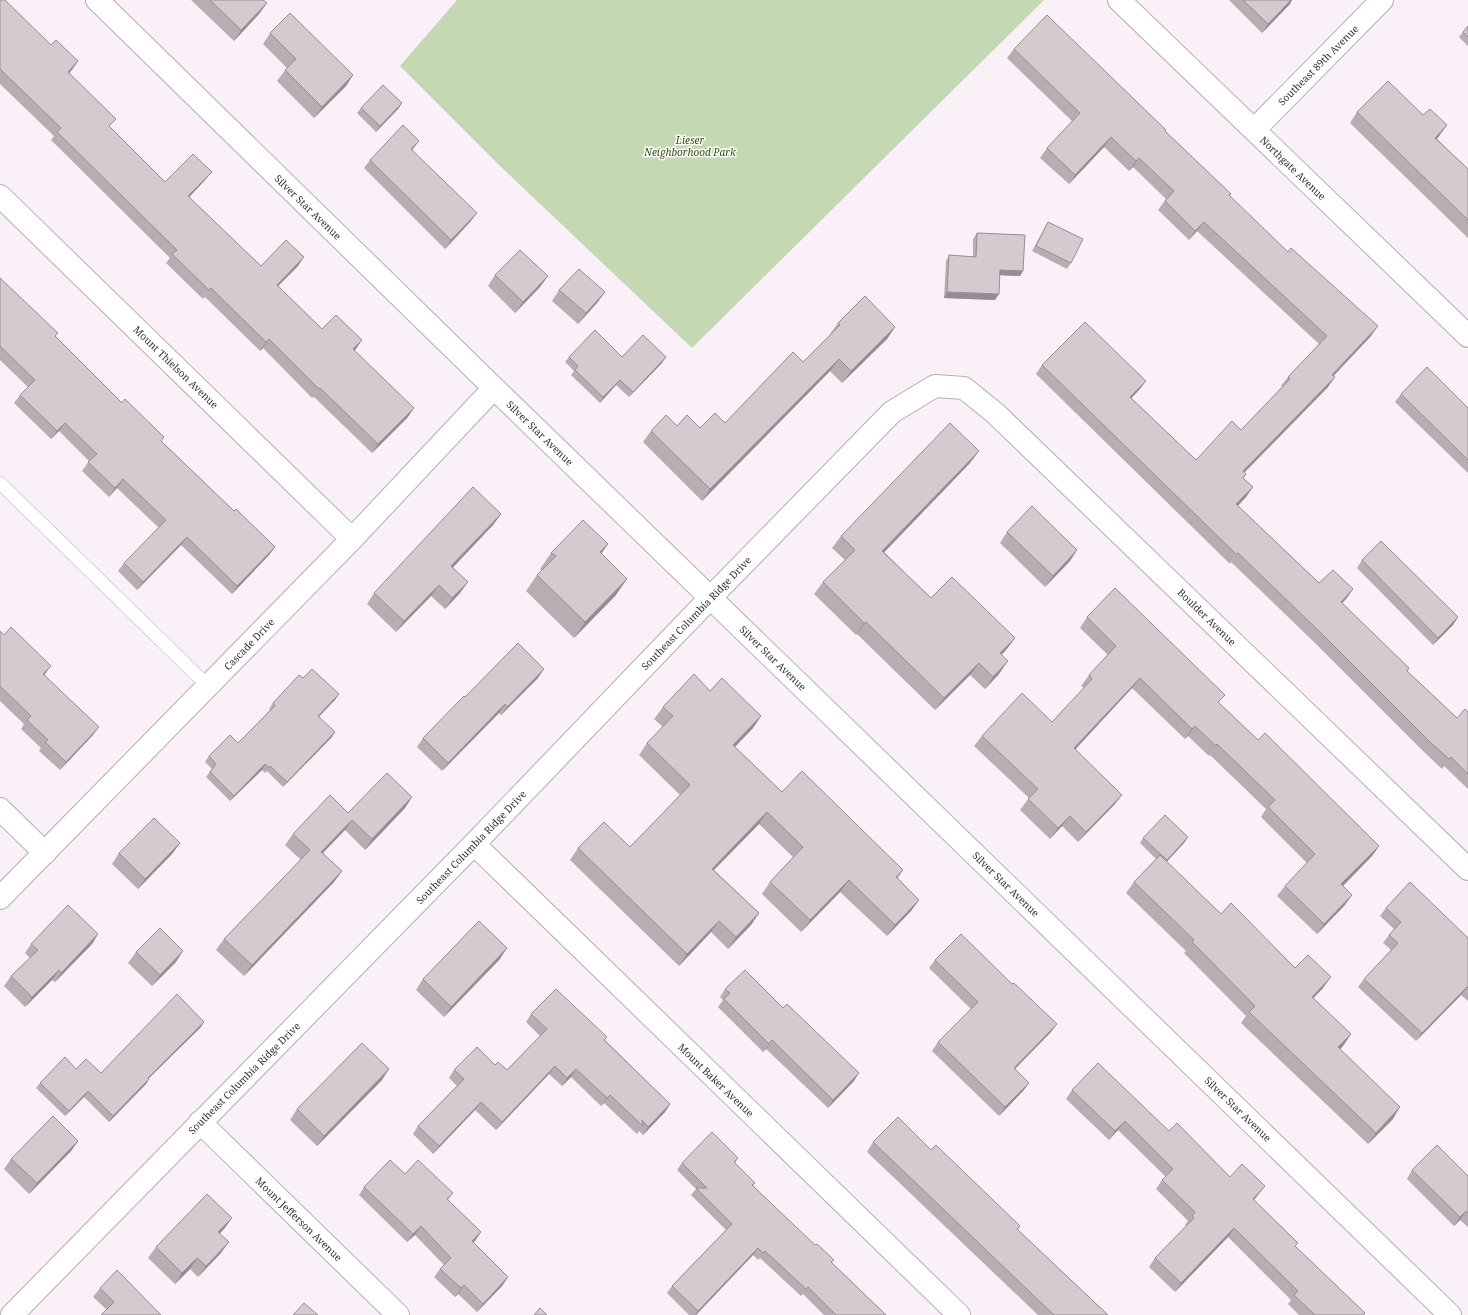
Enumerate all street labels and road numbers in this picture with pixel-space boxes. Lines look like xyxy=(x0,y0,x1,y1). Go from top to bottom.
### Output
street label: Southeast 89th Avenue xyxy=(1275,22,1361,108)
street label: Northgate Avenue xyxy=(1257,133,1329,203)
street label: Silver Star Avenue xyxy=(272,171,344,243)
street label: Mount Thielson Avenue xyxy=(130,323,222,411)
street label: Silver Star Avenue xyxy=(504,397,576,469)
street label: Southeast Columbia Ridge Drive xyxy=(638,553,754,673)
street label: Boulder Avenue xyxy=(1175,585,1239,649)
street label: Cascade Drive xyxy=(221,615,277,673)
street label: Silver Star Avenue xyxy=(737,622,809,694)
street label: Southeast Columbia Ridge Drive xyxy=(413,787,529,907)
street label: Silver Star Avenue xyxy=(970,848,1042,920)
street label: Southeast Columbia Ridge Drive xyxy=(185,1019,303,1137)
street label: Mount Baker Avenue xyxy=(675,1040,757,1120)
street label: Silver Star Avenue xyxy=(1202,1073,1274,1145)
street label: Mount Jefferson Avenue xyxy=(253,1174,345,1264)

